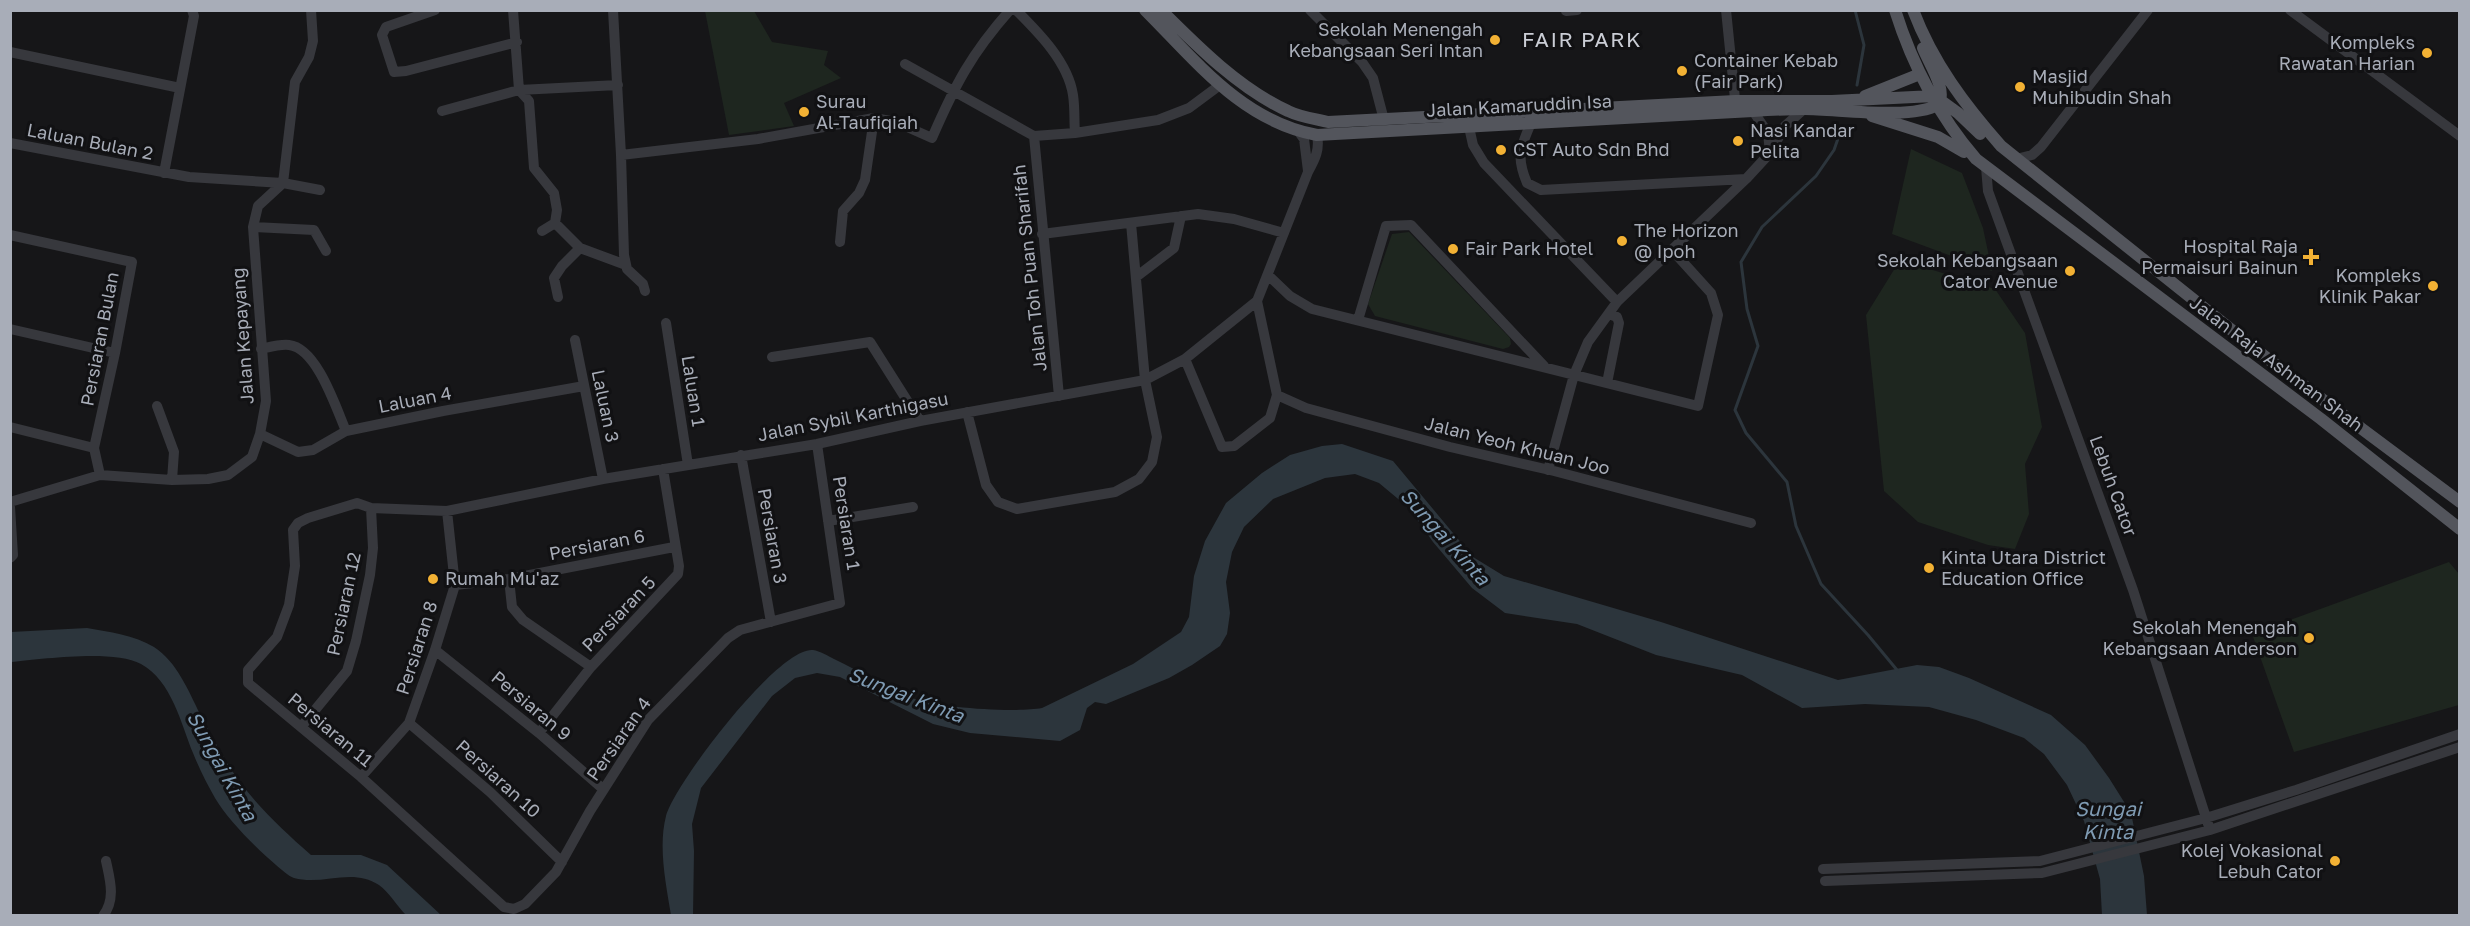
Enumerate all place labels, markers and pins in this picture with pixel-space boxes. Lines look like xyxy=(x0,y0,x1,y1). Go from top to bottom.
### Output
place label: Sekolah Menengah Kebangsaan Seri Intan xyxy=(1288,18,1483,61)
place label: Kompleks Rawatan Harian xyxy=(2279,31,2415,74)
marker: Sekolah Menengah Kebangsaan Seri Intan xyxy=(1488,33,1502,47)
marker: Kompleks Rawatan Harian xyxy=(2420,46,2434,60)
place label: Container Kebab (Fair Park) xyxy=(1694,49,1838,92)
marker: Container Kebab (Fair Park) xyxy=(1675,64,1689,78)
place label: Masjid Muhibudin Shah xyxy=(2032,65,2172,108)
marker: Masjid Muhibudin Shah xyxy=(2013,80,2027,94)
place label: Surau Al-Taufiqiah xyxy=(816,90,918,133)
marker: Surau Al-Taufiqiah xyxy=(797,105,811,119)
place label: Nasi Kandar Pelita xyxy=(1750,119,1854,162)
marker: Nasi Kandar Pelita xyxy=(1731,134,1745,148)
place label: CST Auto Sdn Bhd xyxy=(1513,138,1670,160)
marker: CST Auto Sdn Bhd xyxy=(1494,143,1508,157)
place label: The Horizon @ Ipoh xyxy=(1634,219,1739,262)
marker: The Horizon @ Ipoh xyxy=(1615,234,1629,248)
place label: Hospital Raja Permaisuri Bainun xyxy=(2141,235,2298,278)
place label: Fair Park Hotel xyxy=(1465,237,1593,259)
marker: Fair Park Hotel xyxy=(1446,242,1460,256)
marker: Hospital Raja Permaisuri Bainun xyxy=(2302,248,2320,266)
place label: Sekolah Kebangsaan Cator Avenue xyxy=(1877,249,2058,292)
marker: Sekolah Kebangsaan Cator Avenue xyxy=(2063,264,2077,278)
place label: Kompleks Klinik Pakar xyxy=(2319,264,2421,307)
marker: Kompleks Klinik Pakar xyxy=(2426,279,2440,293)
place label: Kinta Utara District Education Office xyxy=(1941,546,2106,589)
marker: Kinta Utara District Education Office xyxy=(1922,561,1936,575)
place label: Rumah Mu'az xyxy=(445,567,559,589)
marker: Rumah Mu'az xyxy=(426,572,440,586)
place label: Sekolah Menengah Kebangsaan Anderson xyxy=(2103,616,2297,659)
marker: Sekolah Menengah Kebangsaan Anderson xyxy=(2302,631,2316,645)
place label: Kolej Vokasional Lebuh Cator xyxy=(2181,839,2323,882)
marker: Kolej Vokasional Lebuh Cator xyxy=(2328,854,2342,868)

